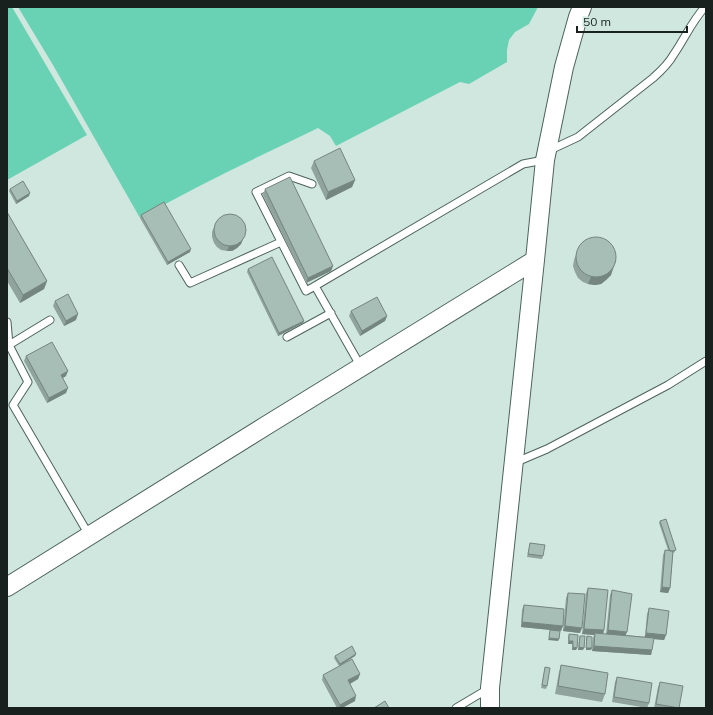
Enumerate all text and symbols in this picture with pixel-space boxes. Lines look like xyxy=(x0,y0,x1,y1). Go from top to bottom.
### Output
scale bar xyxy=(577,8,687,34)
text: 50 m xyxy=(583,14,611,29)

